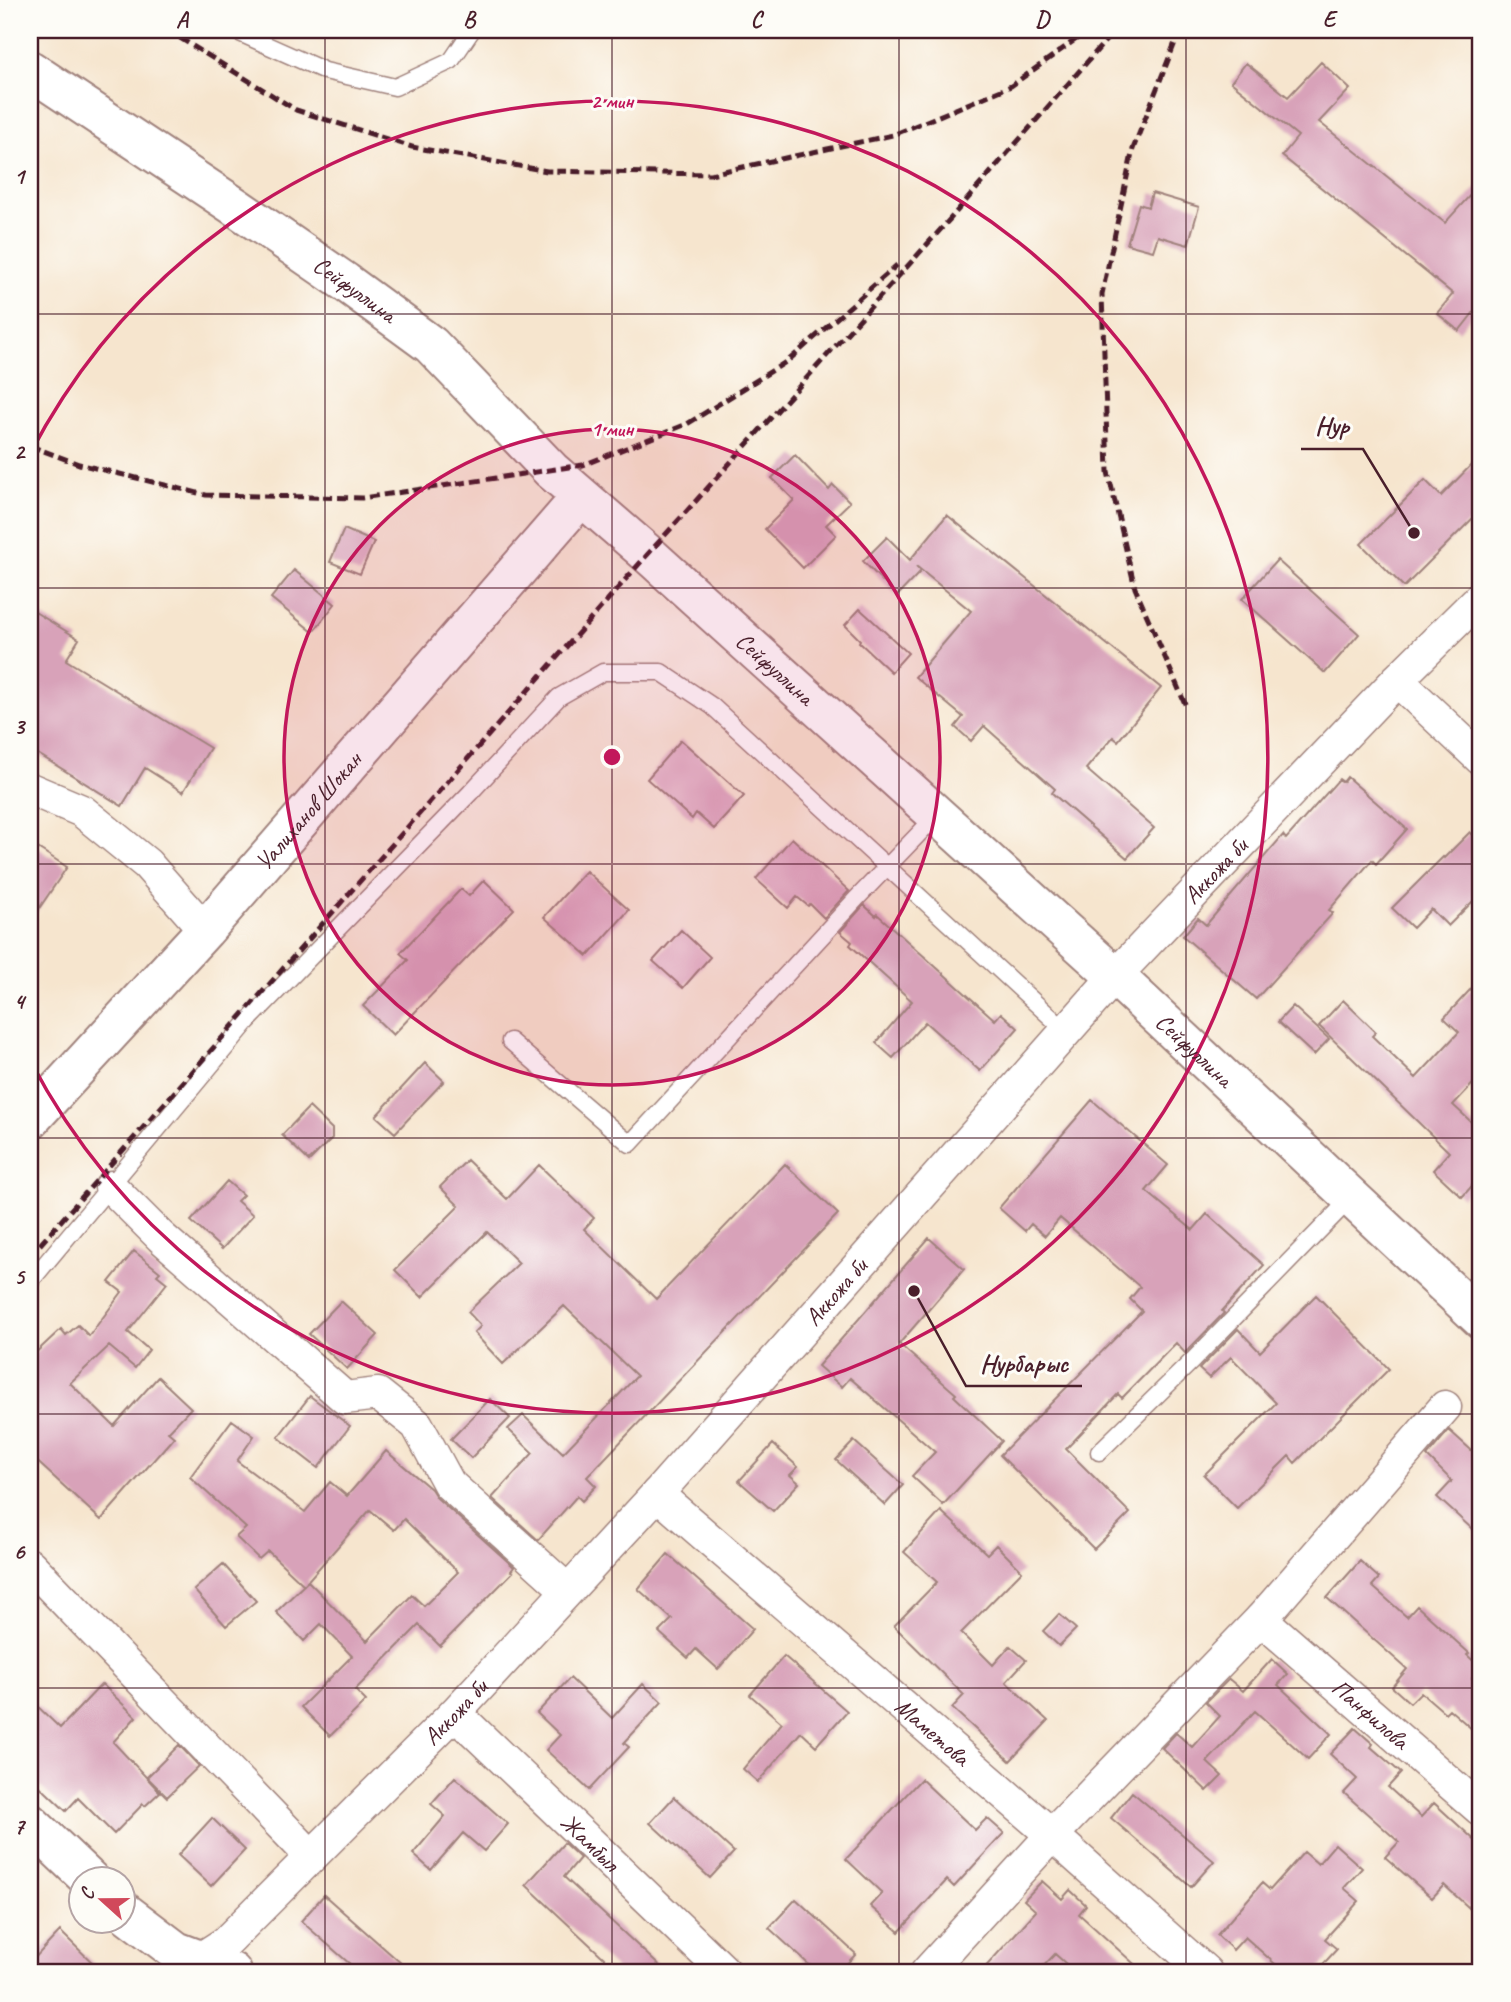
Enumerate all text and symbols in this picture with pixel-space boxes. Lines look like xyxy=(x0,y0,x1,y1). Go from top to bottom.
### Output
text: A xyxy=(176,5,190,34)
text: B xyxy=(463,5,477,34)
text: C xyxy=(751,5,765,34)
text: D xyxy=(1035,5,1051,34)
text: E xyxy=(1323,5,1339,34)
text: 2 мин xyxy=(591,88,635,114)
text: 1 xyxy=(14,162,27,191)
street label: Сейфуллина xyxy=(307,250,404,331)
callout: Нур xyxy=(1301,402,1363,449)
text: Нур xyxy=(1315,409,1351,442)
text: 1 мин xyxy=(591,416,635,442)
text: 2 xyxy=(14,437,27,466)
street label: Сейфуллина xyxy=(730,626,822,713)
text: 3 xyxy=(14,712,27,741)
street label: Уалиханов Шокан xyxy=(249,744,369,876)
centre of rings xyxy=(600,745,624,769)
street label: Аккожа би xyxy=(1177,830,1256,910)
text: 4 xyxy=(14,987,27,1016)
street label: Сейфуллина xyxy=(1149,1007,1241,1095)
street label: Аккожа би xyxy=(798,1250,875,1332)
text: 5 xyxy=(14,1262,26,1291)
callout: Нурбарыс xyxy=(966,1339,1082,1386)
text: Нурбарыс xyxy=(980,1347,1070,1380)
text: 6 xyxy=(14,1537,27,1566)
street label: Аккожа би xyxy=(417,1671,495,1751)
street label: Панфилова xyxy=(1326,1672,1416,1757)
street label: Маметова xyxy=(889,1691,977,1773)
street label: Жамбыл xyxy=(554,1807,627,1879)
text: 7 xyxy=(14,1812,27,1841)
north arrow xyxy=(66,1866,136,1936)
text: С xyxy=(74,1883,101,1903)

